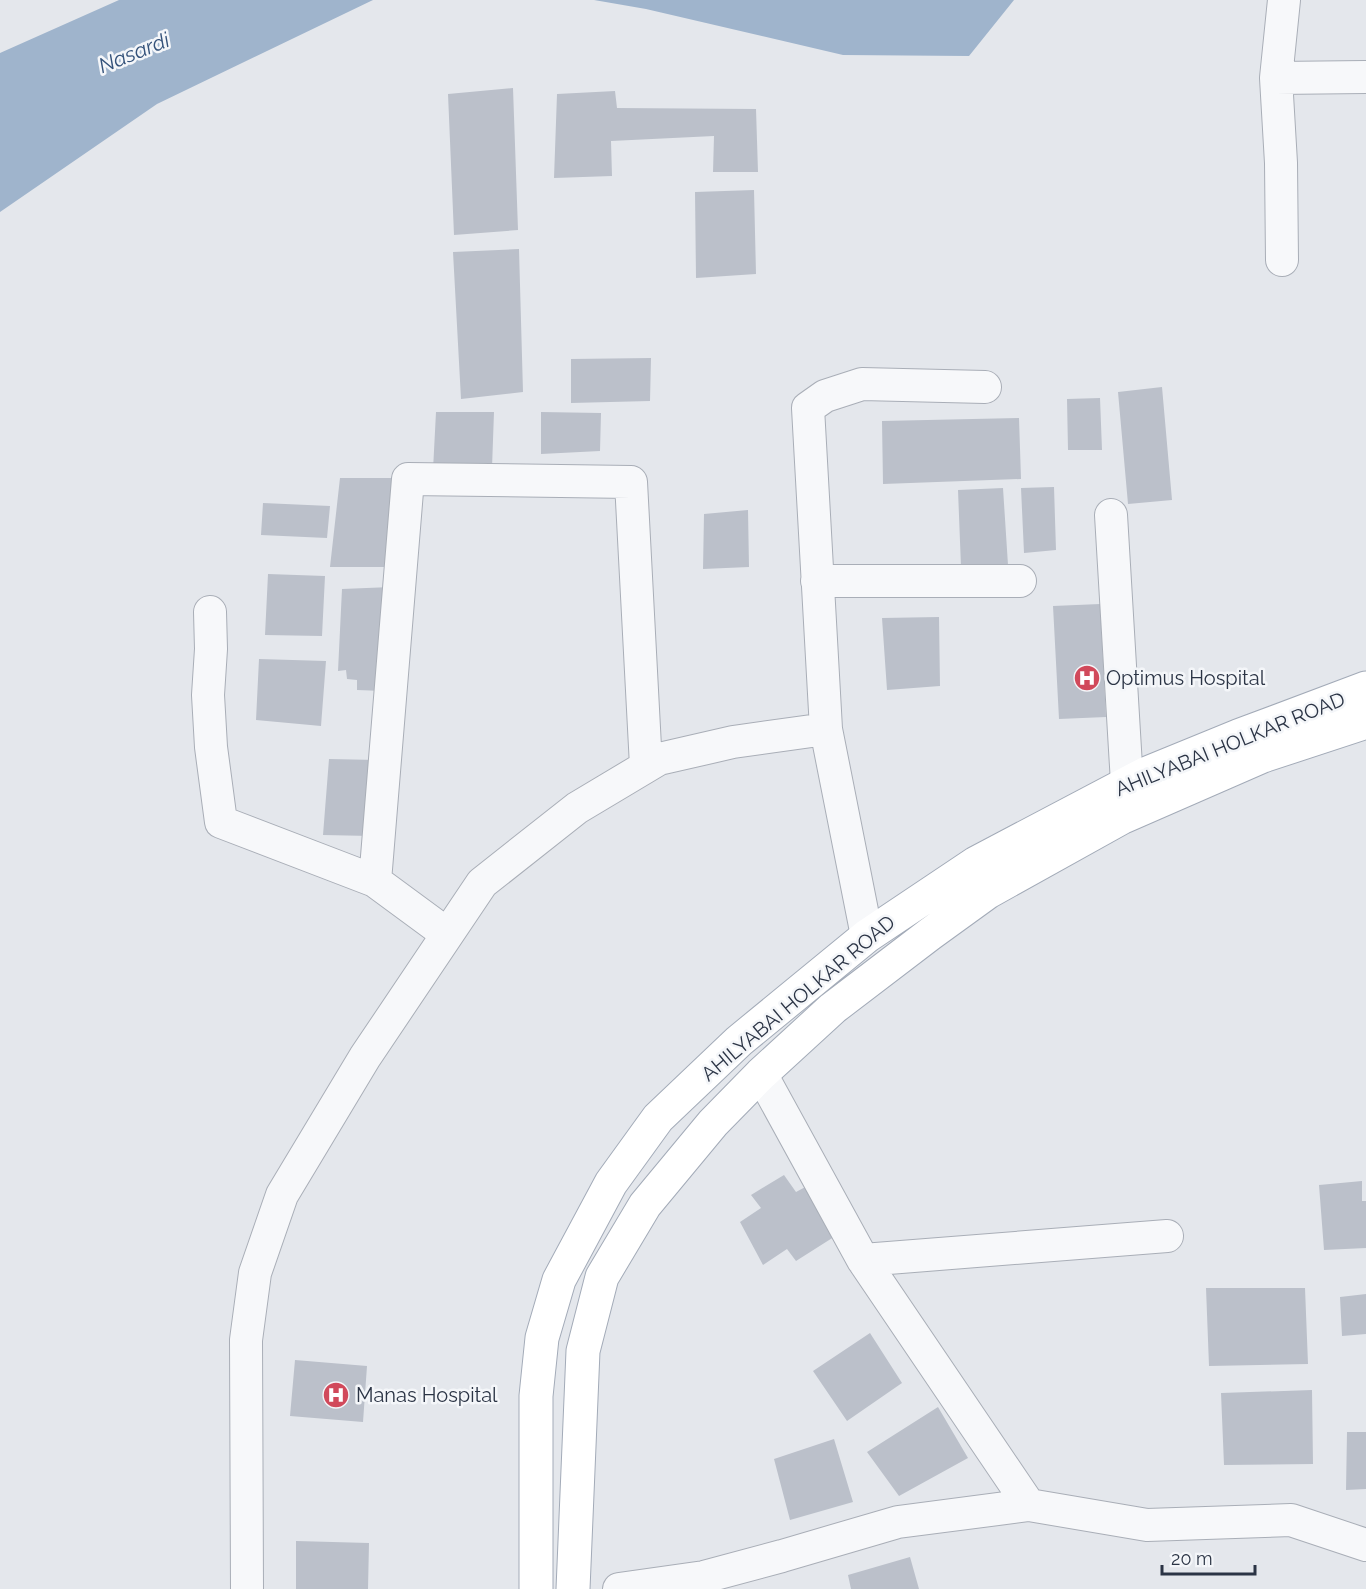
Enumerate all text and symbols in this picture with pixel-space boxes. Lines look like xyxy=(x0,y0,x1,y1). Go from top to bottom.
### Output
water label: Nasardi xyxy=(95,27,173,78)
hospital icon: Optimus Hospital xyxy=(1072,663,1102,693)
place label: Optimus Hospital xyxy=(1106,666,1266,690)
street label: AHILYABAI HOLKAR ROAD xyxy=(1112,687,1348,801)
street label: AHILYABAI HOLKAR ROAD xyxy=(696,910,900,1086)
hospital icon: Manas Hospital xyxy=(321,1380,351,1410)
place label: Manas Hospital xyxy=(356,1383,498,1407)
scale bar xyxy=(1162,1538,1255,1576)
text: 20 m xyxy=(1171,1548,1213,1569)

